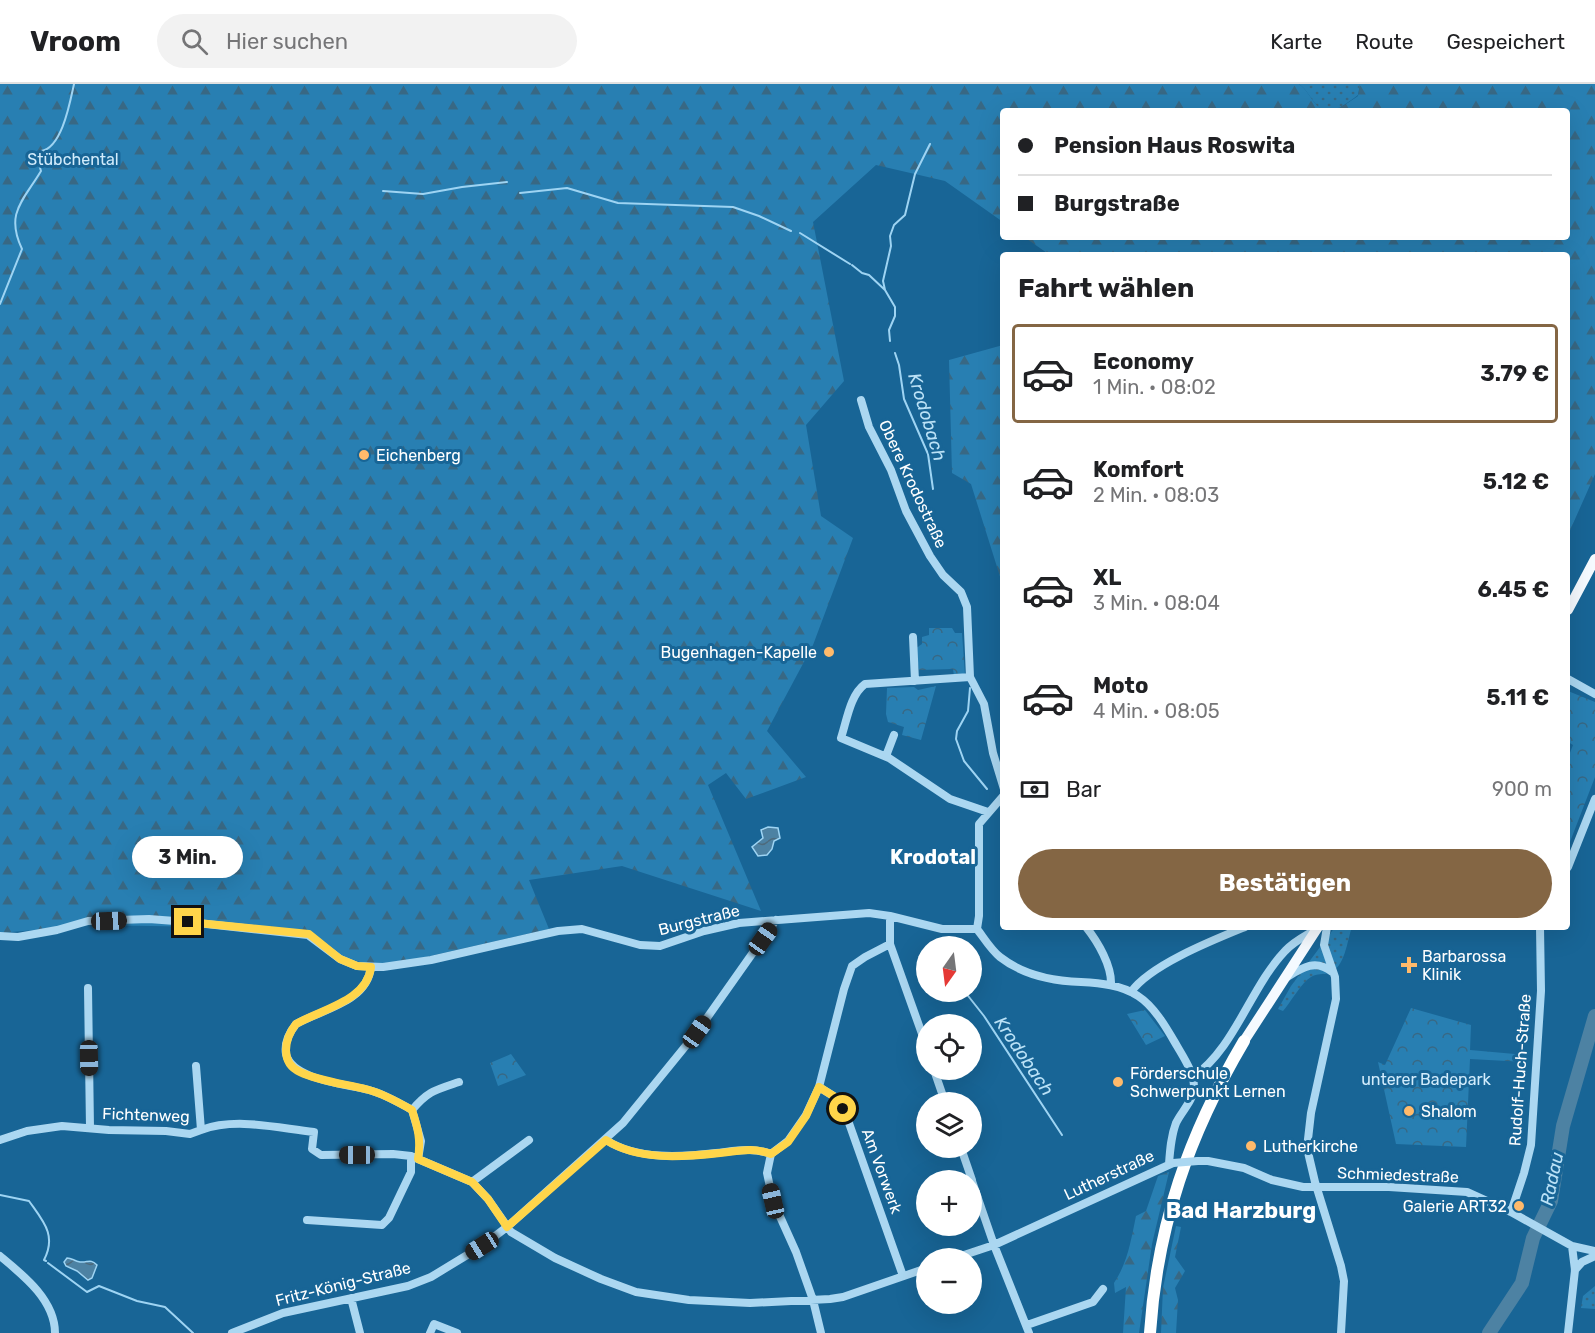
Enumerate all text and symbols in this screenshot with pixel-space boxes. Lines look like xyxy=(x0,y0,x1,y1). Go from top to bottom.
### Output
search box xyxy=(157,14,577,68)
text: Vroom xyxy=(30,25,121,58)
icon: search xyxy=(178,25,211,58)
text: Hier suchen xyxy=(226,28,348,55)
text: Karte xyxy=(1270,29,1322,54)
text: Route xyxy=(1355,29,1414,54)
text: Gespeichert xyxy=(1447,29,1565,54)
text: Pension Haus Roswita xyxy=(1054,132,1295,159)
park label: Stübchental xyxy=(27,150,119,169)
text: Burgstraße xyxy=(1054,190,1180,217)
text: Fahrt wählen xyxy=(1018,272,1194,304)
icon: car xyxy=(1021,347,1075,401)
text: Economy xyxy=(1093,348,1194,375)
text: 3.79 € xyxy=(1480,360,1549,387)
water label: Krodobach xyxy=(903,370,951,464)
text: 1 Min. · 08:02 xyxy=(1093,375,1216,399)
street label: Obere Krodostraße xyxy=(875,417,951,551)
place label: Eichenberg xyxy=(376,446,461,465)
marker: Eichenberg xyxy=(357,448,371,462)
icon: car xyxy=(1021,455,1075,509)
text: Komfort xyxy=(1093,456,1184,483)
text: 5.12 € xyxy=(1483,468,1549,495)
text: 2 Min. · 08:03 xyxy=(1093,483,1219,507)
icon: car xyxy=(1021,563,1075,617)
text: XL xyxy=(1093,564,1121,591)
text: 6.45 € xyxy=(1477,576,1549,603)
text: 3 Min. · 08:04 xyxy=(1093,591,1220,615)
place label: Bugenhagen-Kapelle xyxy=(660,643,817,662)
marker: Bugenhagen-Kapelle xyxy=(822,645,836,659)
icon: car xyxy=(1021,671,1075,725)
text: Moto xyxy=(1093,672,1148,699)
text: 5.11 € xyxy=(1486,684,1549,711)
text: 4 Min. · 08:05 xyxy=(1093,699,1220,723)
icon: cash xyxy=(1018,773,1051,806)
text: Bar xyxy=(1066,776,1101,803)
text: 900 m xyxy=(1492,777,1552,801)
callout: 3 Min. xyxy=(132,835,243,877)
text: 3 Min. xyxy=(158,845,217,869)
district label: Krodotal xyxy=(890,845,976,869)
button: Bestätigen xyxy=(1018,849,1552,918)
street label: Burgstraße xyxy=(656,901,742,939)
route end xyxy=(174,908,201,935)
car xyxy=(91,911,127,931)
car xyxy=(745,919,781,959)
north arrow xyxy=(916,936,982,1002)
map controls xyxy=(916,936,982,1314)
place label: Barbarossa Klinik xyxy=(1422,947,1506,984)
marker: Barbarossa Klinik xyxy=(1400,956,1418,974)
street label: Rudolf-Huch-Straße xyxy=(1505,993,1535,1147)
car xyxy=(679,1012,715,1052)
water label: Krodobach xyxy=(989,1012,1059,1100)
button: locate xyxy=(916,1014,982,1080)
car xyxy=(80,1040,98,1076)
place label: Förderschule Schwerpunkt Lernen xyxy=(1130,1064,1286,1101)
park label: unterer Badepark xyxy=(1361,1070,1492,1089)
marker: Förderschule Schwerpunkt Lernen xyxy=(1111,1075,1125,1089)
button: layers xyxy=(916,1092,982,1158)
route start xyxy=(829,1095,856,1122)
place label: Shalom xyxy=(1421,1102,1477,1121)
street label: Fichtenweg xyxy=(102,1104,190,1126)
marker: Shalom xyxy=(1402,1104,1416,1118)
street label: Am Vorwerk xyxy=(858,1126,906,1217)
place label: Lutherkirche xyxy=(1263,1137,1358,1156)
marker: Lutherkirche xyxy=(1244,1139,1258,1153)
car xyxy=(339,1146,375,1164)
street label: Lutherstraße xyxy=(1061,1146,1157,1204)
water label: Radau xyxy=(1536,1150,1568,1208)
street label: Schmiedestraße xyxy=(1337,1163,1459,1187)
button: + xyxy=(916,1170,982,1236)
car xyxy=(760,1181,786,1221)
district label: Bad Harzburg xyxy=(1166,1197,1316,1224)
place label: Galerie ART32 xyxy=(1403,1197,1507,1216)
marker: Galerie ART32 xyxy=(1512,1199,1526,1213)
car xyxy=(462,1229,502,1263)
button: − xyxy=(916,1248,982,1314)
street label: Fritz-König-Straße xyxy=(273,1258,413,1310)

